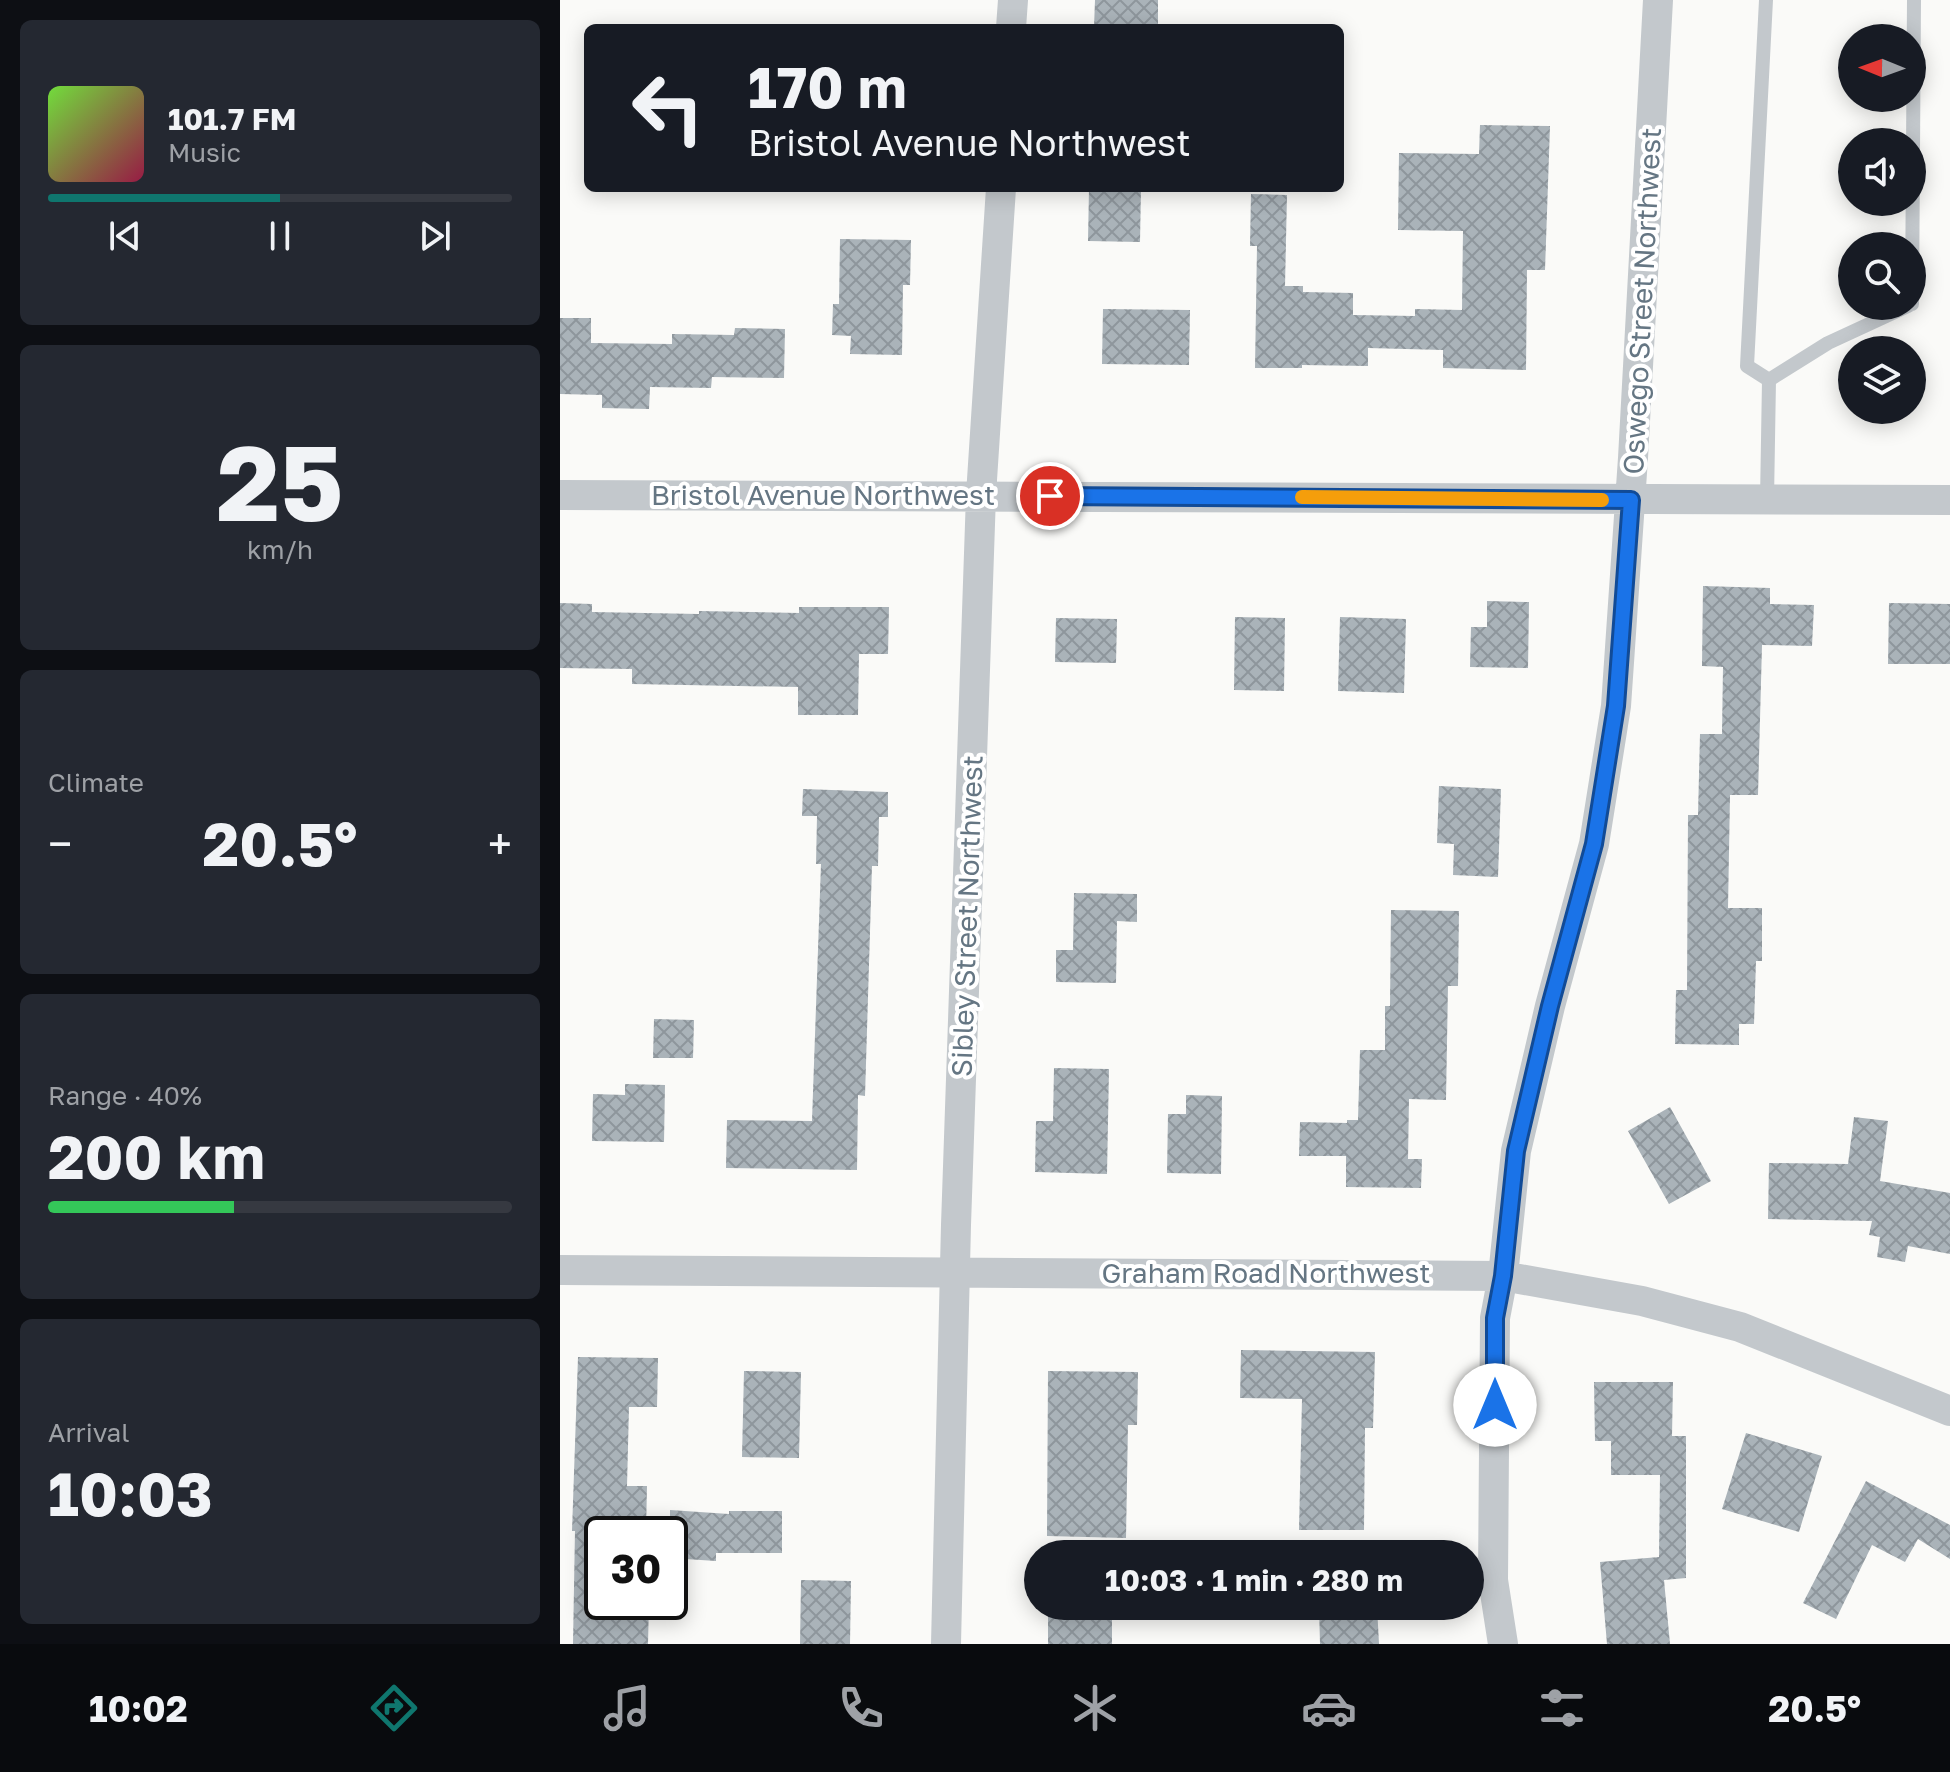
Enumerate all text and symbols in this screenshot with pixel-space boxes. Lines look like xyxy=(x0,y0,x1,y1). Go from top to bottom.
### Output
north arrow xyxy=(1838,24,1926,112)
map controls xyxy=(1838,24,1926,424)
text: 170 m xyxy=(748,53,907,120)
icon: left xyxy=(616,56,720,160)
text: 101.7 FM xyxy=(168,101,296,137)
text: Bristol Avenue Northwest xyxy=(748,121,1191,164)
street label: Oswego Street Northwest xyxy=(1616,127,1667,475)
button: sound xyxy=(1838,128,1926,216)
text: Music xyxy=(168,137,241,168)
icon: previous xyxy=(103,214,147,258)
icon: pause xyxy=(258,214,302,258)
icon: next xyxy=(413,214,457,258)
button: search xyxy=(1838,232,1926,320)
button: layers xyxy=(1838,336,1926,424)
text: 25 xyxy=(217,419,343,544)
pin xyxy=(1016,462,1084,530)
icon: arrive xyxy=(1028,474,1072,518)
street label: Bristol Avenue Northwest xyxy=(651,478,995,511)
text: km/h xyxy=(247,534,313,565)
street label: Sibley Street Northwest xyxy=(944,755,989,1077)
text: Climate xyxy=(48,767,144,798)
text: 20.5° xyxy=(203,807,357,879)
text: − xyxy=(48,817,72,870)
text: + xyxy=(488,817,512,870)
text: Range · 40% xyxy=(48,1080,202,1111)
text: 200 km xyxy=(48,1120,265,1192)
street label: Graham Road Northwest xyxy=(1101,1256,1431,1289)
position arrow xyxy=(1453,1363,1537,1447)
text: Arrival xyxy=(48,1417,129,1448)
text: 10:03 xyxy=(48,1457,213,1529)
speed limit sign: 30 xyxy=(584,1516,688,1620)
text: 10:03 · 1 min · 280 m xyxy=(1105,1562,1403,1598)
icon: directions xyxy=(366,1680,422,1736)
icon: music xyxy=(599,1680,655,1736)
icon: phone xyxy=(833,1680,889,1736)
icon: climate xyxy=(1067,1680,1123,1736)
icon: car xyxy=(1301,1680,1357,1736)
icon: filters xyxy=(1534,1680,1590,1736)
text: 10:02 xyxy=(89,1687,188,1730)
text: 20.5° xyxy=(1768,1687,1861,1730)

